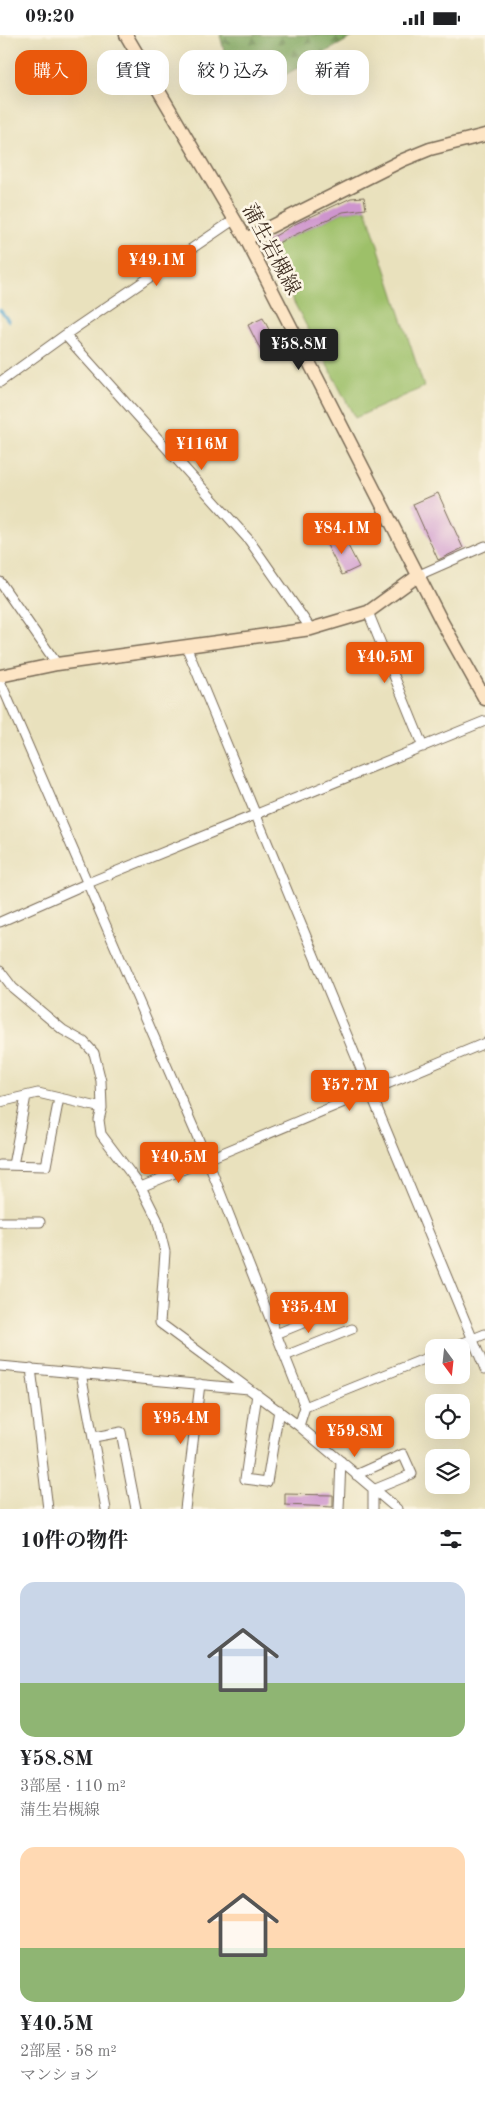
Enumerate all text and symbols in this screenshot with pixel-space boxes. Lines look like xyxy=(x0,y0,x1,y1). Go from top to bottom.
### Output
text: 09:20 xyxy=(25,8,74,27)
chip: 購入 xyxy=(15,50,87,95)
chip: 賃貸 xyxy=(97,50,169,95)
chip: 絞り込み xyxy=(179,50,287,95)
chip: 新着 xyxy=(297,50,369,95)
street label: 蒲生岩槻線 xyxy=(238,200,304,299)
pin: ¥49.1M xyxy=(116,245,198,287)
text: ¥49.1M xyxy=(129,253,185,269)
pin: ¥58.8M xyxy=(258,329,340,371)
text: ¥58.8M xyxy=(271,337,327,353)
pin: ¥116M xyxy=(167,429,237,471)
text: ¥116M xyxy=(176,437,228,453)
pin: ¥84.1M xyxy=(301,513,383,555)
text: ¥84.1M xyxy=(314,521,370,537)
pin: ¥40.5M xyxy=(344,641,426,684)
text: ¥40.5M xyxy=(357,650,413,666)
pin: ¥57.7M xyxy=(309,1069,391,1112)
text: ¥57.7M xyxy=(322,1078,378,1094)
pin: ¥40.5M xyxy=(138,1141,220,1184)
text: ¥40.5M xyxy=(151,1150,207,1166)
pin: ¥35.4M xyxy=(268,1291,350,1334)
text: ¥35.4M xyxy=(281,1300,337,1316)
north arrow xyxy=(425,1339,470,1384)
map controls xyxy=(425,1339,470,1494)
button: locate xyxy=(425,1394,470,1439)
pin: ¥95.4M xyxy=(140,1403,222,1445)
text: ¥95.4M xyxy=(153,1411,209,1427)
pin: ¥59.8M xyxy=(314,1415,396,1458)
text: ¥59.8M xyxy=(327,1424,383,1440)
button: layers xyxy=(425,1449,470,1494)
icon: filters xyxy=(437,1525,465,1553)
text: 10件の物件 xyxy=(20,1531,128,1552)
icon: home xyxy=(198,1615,288,1705)
text: ¥58.8M xyxy=(20,1749,93,1770)
text: 3部屋 · 110 m² xyxy=(20,1779,126,1795)
text: 蒲生岩槻線 xyxy=(20,1803,100,1819)
icon: home xyxy=(198,1880,288,1970)
text: ¥40.5M xyxy=(20,2014,93,2035)
text: 2部屋 · 58 m² xyxy=(20,2044,117,2060)
text: マンション xyxy=(20,2068,99,2084)

